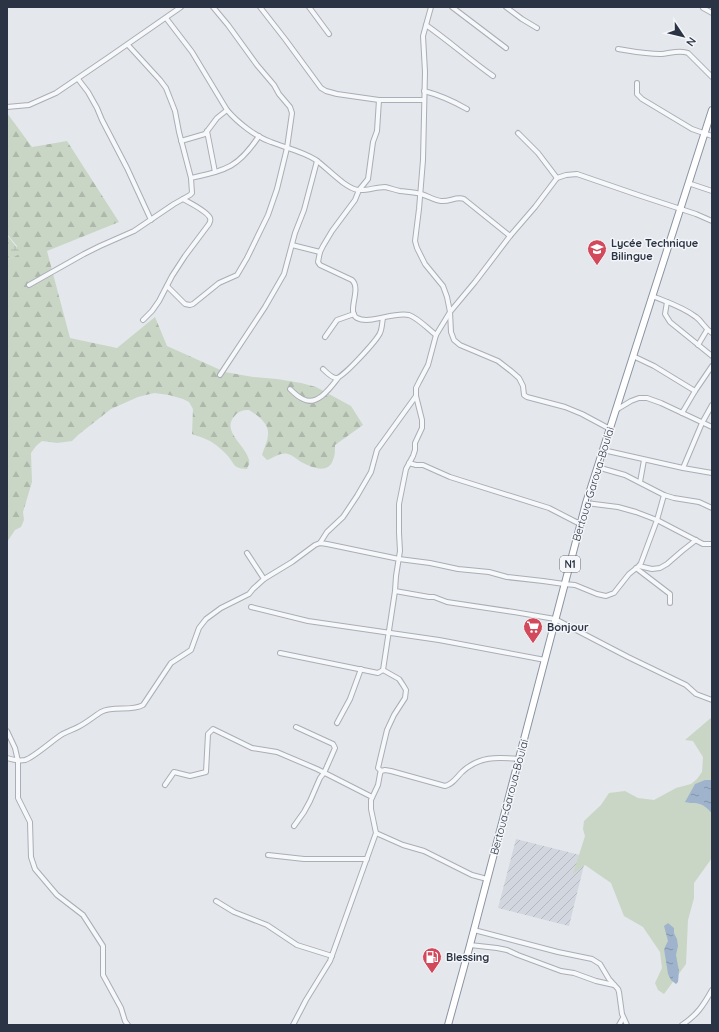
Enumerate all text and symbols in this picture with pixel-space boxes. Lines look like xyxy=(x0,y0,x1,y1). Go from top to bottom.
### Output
north arrow xyxy=(663,16,703,56)
text: N xyxy=(683,34,699,49)
place label: Lycée Technique Bilingue xyxy=(611,236,699,263)
school or university icon: Lycée Technique Bilingue xyxy=(586,238,608,266)
street label: Bertoua-Garoua-Boulai xyxy=(569,425,617,543)
road number: N1 xyxy=(560,556,580,572)
supermarket icon: Bonjour xyxy=(522,616,544,644)
place label: Bonjour xyxy=(547,620,589,634)
street label: Bertoua-Garoua-Boulai xyxy=(487,738,531,856)
fuel station icon: Blessing xyxy=(421,946,443,974)
place label: Blessing xyxy=(446,950,489,964)

